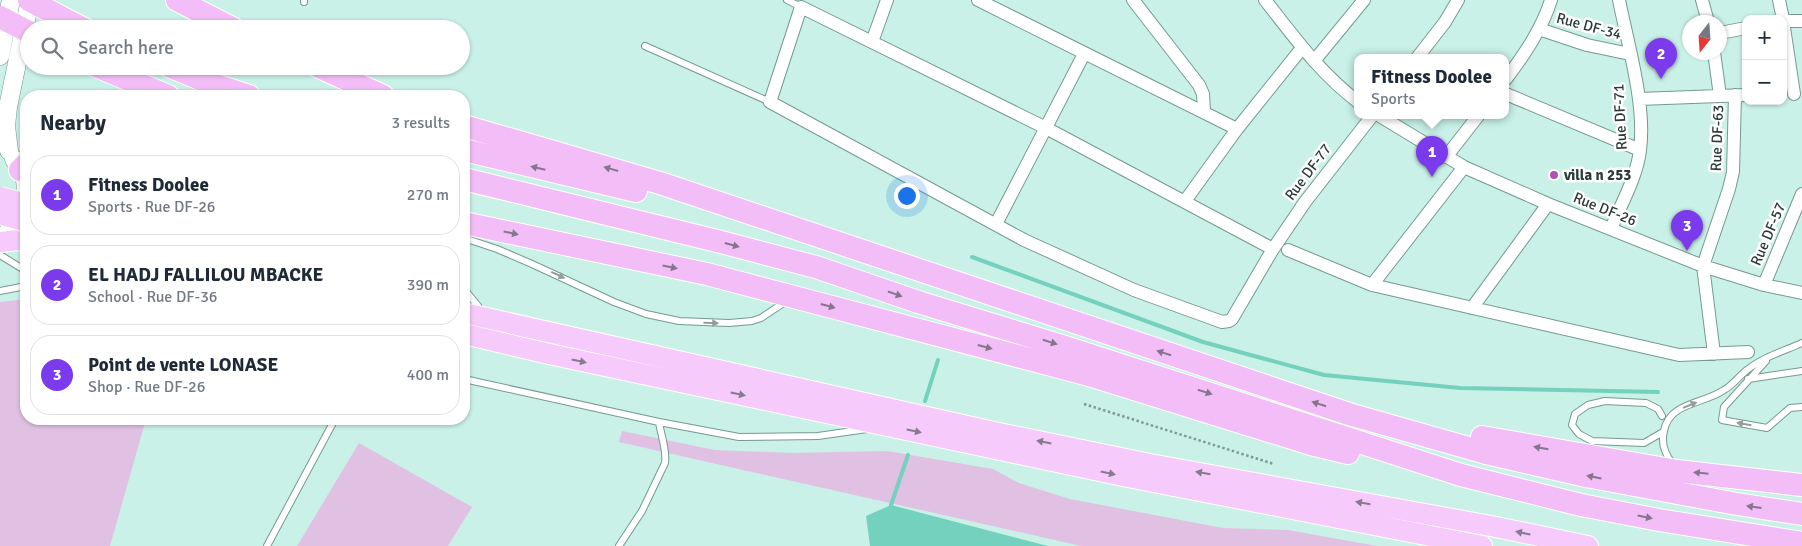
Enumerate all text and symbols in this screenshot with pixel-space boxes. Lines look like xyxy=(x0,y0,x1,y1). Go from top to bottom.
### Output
street label: Rue DF-34 xyxy=(1554,9,1624,43)
north arrow xyxy=(1682,15,1727,60)
map controls xyxy=(1742,15,1787,105)
button: + xyxy=(1742,15,1787,60)
search box xyxy=(20,20,470,75)
icon: search xyxy=(38,34,66,62)
text: Search here xyxy=(78,36,174,60)
pin: 2 xyxy=(1645,38,1677,79)
popup xyxy=(1354,54,1509,119)
button: − xyxy=(1742,60,1787,105)
text: Fitness Doolee xyxy=(1371,65,1492,89)
street label: Rue DF-71 xyxy=(1609,84,1631,150)
text: Sports xyxy=(1371,89,1416,109)
street label: Rue DF-63 xyxy=(1707,104,1727,172)
text: Nearby xyxy=(40,110,106,136)
text: 3 results xyxy=(391,113,450,133)
pin: 1 xyxy=(1416,136,1448,177)
street label: Rue DF-77 xyxy=(1281,140,1335,204)
one-way arrow xyxy=(531,164,546,172)
one-way arrow xyxy=(603,164,618,172)
place label: villa n 253 xyxy=(1563,166,1631,184)
marker: villa n 253 xyxy=(1548,169,1560,181)
text: Fitness Doolee xyxy=(88,173,209,197)
your location xyxy=(894,183,920,209)
text: 1 xyxy=(53,185,61,205)
text: 270 m xyxy=(407,185,449,205)
street label: Rue DF-26 xyxy=(1571,188,1639,230)
text: Sports · Rue DF-26 xyxy=(88,197,216,217)
street label: Rue DF-57 xyxy=(1747,200,1789,268)
pin: 3 xyxy=(1671,210,1703,251)
one-way arrow xyxy=(504,229,519,237)
one-way arrow xyxy=(725,241,740,249)
text: EL HADJ FALLILOU MBACKE xyxy=(88,263,324,287)
one-way arrow xyxy=(663,263,679,271)
one-way arrow xyxy=(551,272,565,280)
text: 2 xyxy=(53,275,61,295)
text: 390 m xyxy=(407,275,449,295)
text: School · Rue DF-36 xyxy=(88,287,217,307)
one-way arrow xyxy=(888,290,903,298)
one-way arrow xyxy=(821,302,836,310)
one-way arrow xyxy=(703,319,719,327)
one-way arrow xyxy=(1043,339,1058,347)
one-way arrow xyxy=(978,344,993,352)
one-way arrow xyxy=(1157,349,1172,356)
text: Point de vente LONASE xyxy=(88,353,278,377)
one-way arrow xyxy=(572,357,587,365)
text: 3 xyxy=(53,365,61,385)
text: 400 m xyxy=(407,365,449,385)
text: Shop · Rue DF-26 xyxy=(88,377,205,397)
one-way arrow xyxy=(1197,389,1212,396)
one-way arrow xyxy=(731,390,746,398)
one-way arrow xyxy=(1311,400,1326,407)
one-way arrow xyxy=(1683,400,1697,408)
one-way arrow xyxy=(1735,419,1751,427)
one-way arrow xyxy=(907,428,923,436)
one-way arrow xyxy=(1036,438,1051,446)
one-way arrow xyxy=(1533,443,1549,451)
one-way arrow xyxy=(1100,469,1115,477)
one-way arrow xyxy=(1195,469,1211,477)
one-way arrow xyxy=(1693,469,1709,477)
one-way arrow xyxy=(1586,473,1602,481)
one-way arrow xyxy=(1355,498,1371,506)
one-way arrow xyxy=(1745,502,1761,510)
one-way arrow xyxy=(1637,514,1653,522)
one-way arrow xyxy=(1515,529,1530,537)

